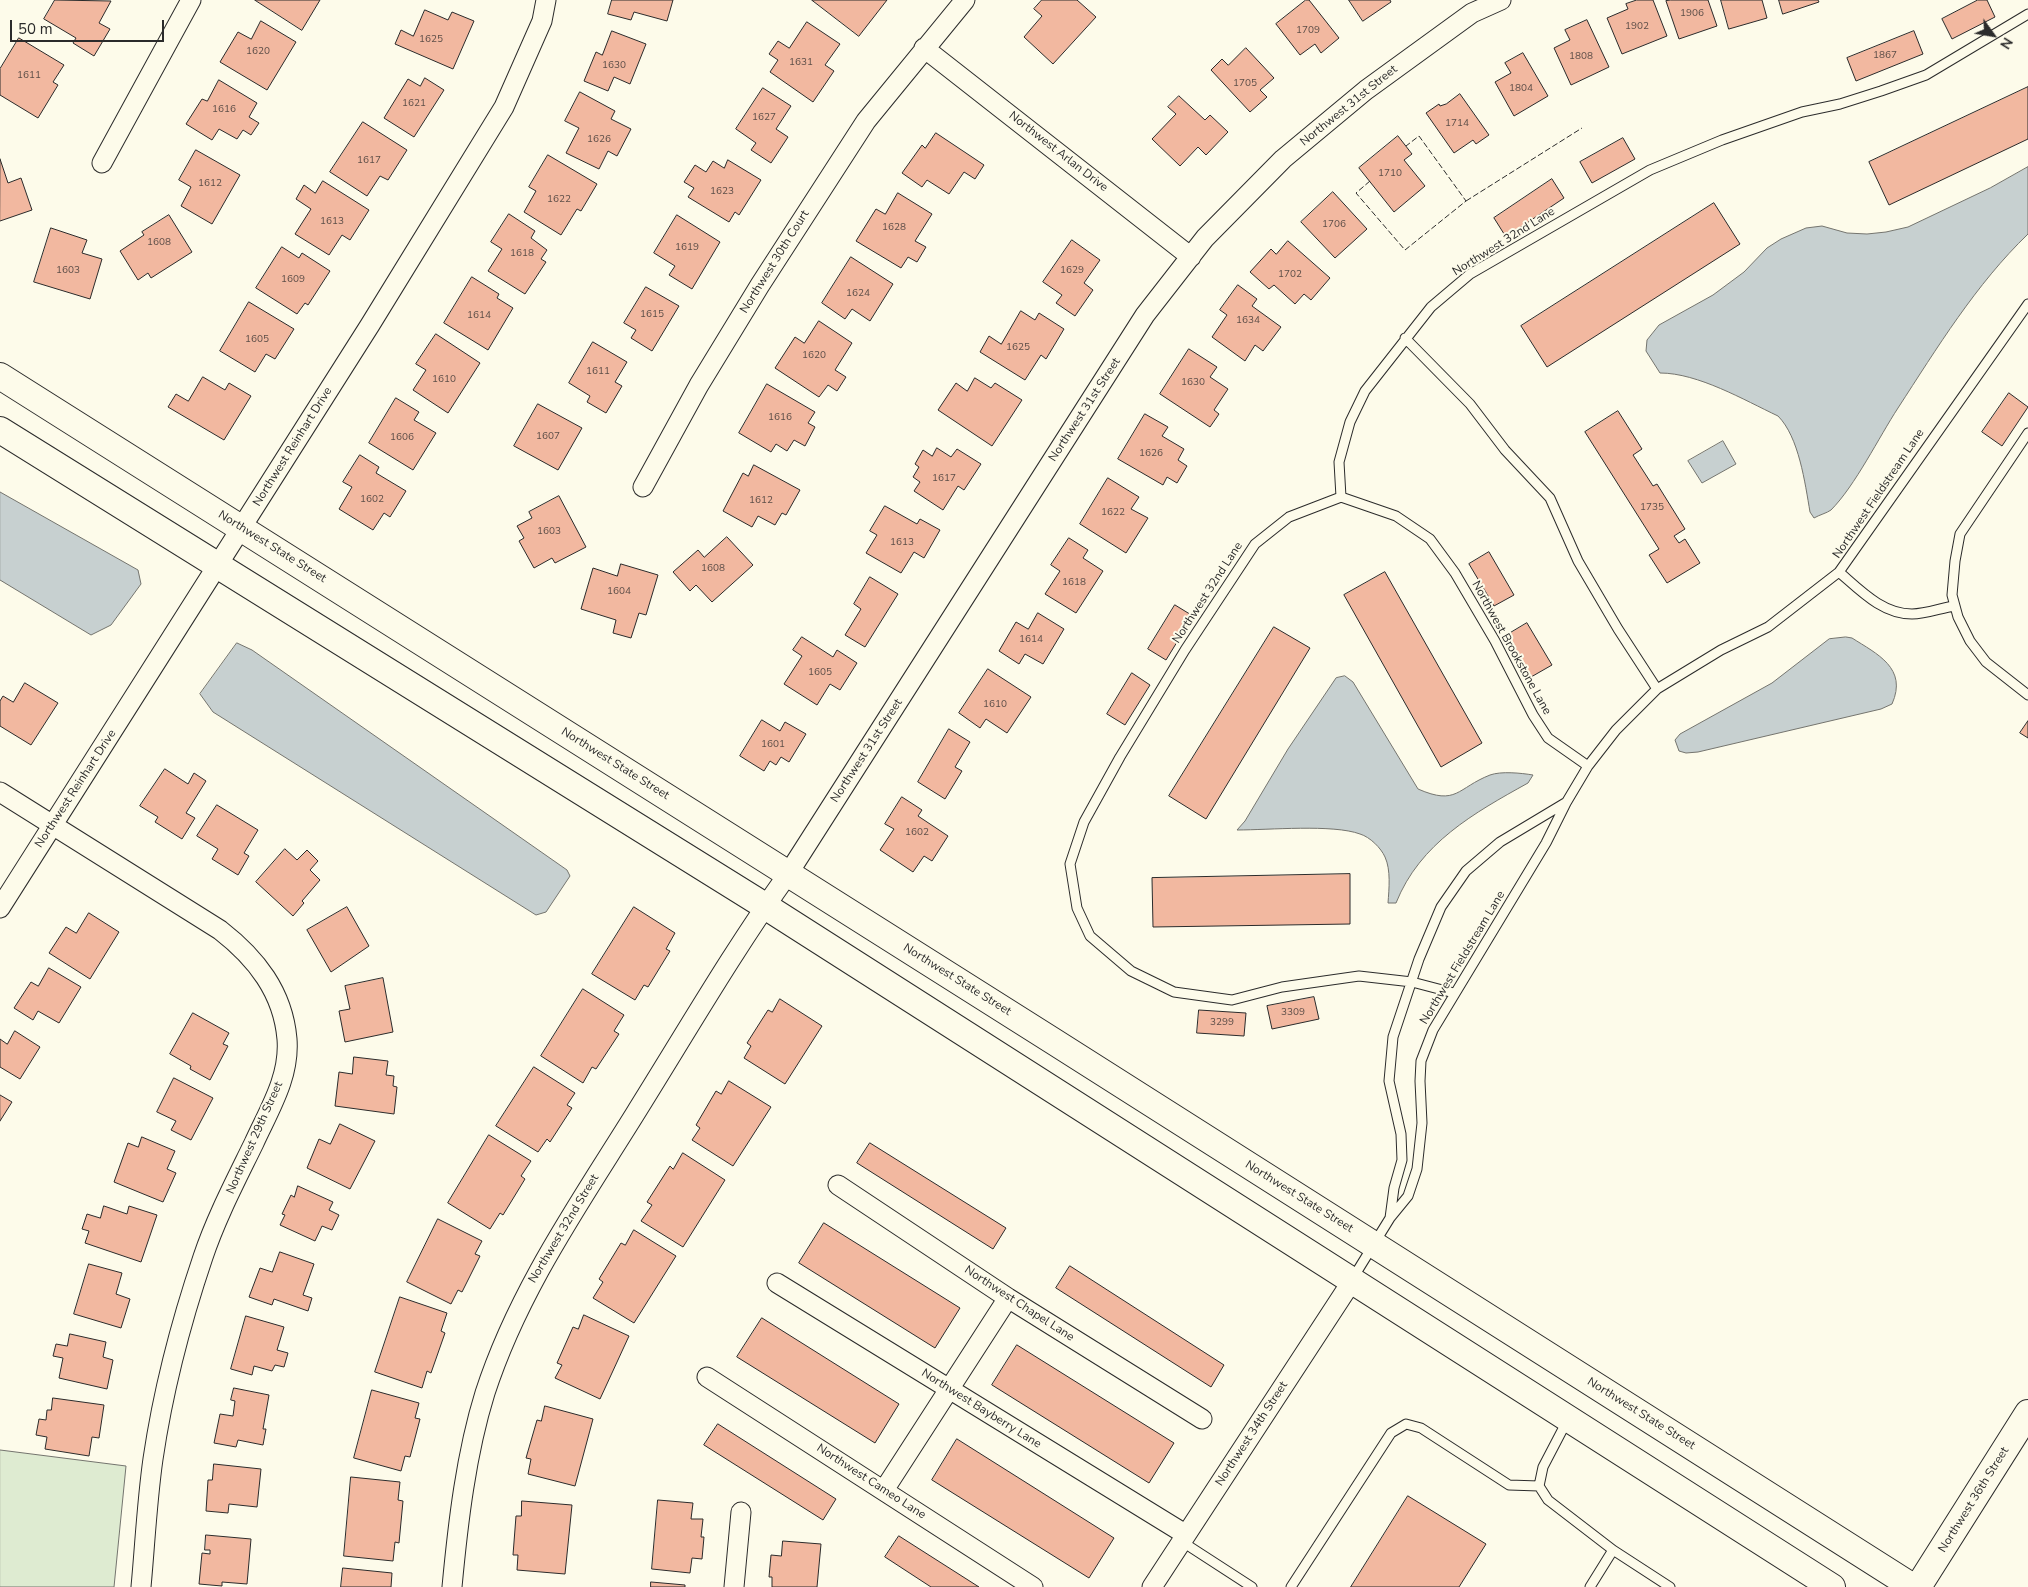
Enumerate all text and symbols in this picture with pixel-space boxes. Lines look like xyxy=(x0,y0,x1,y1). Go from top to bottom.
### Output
house number: 1906 xyxy=(1680,8,1704,20)
scale bar xyxy=(12,10,166,42)
north arrow xyxy=(1968,10,2018,60)
text: 50 m xyxy=(18,19,53,39)
house number: 1902 xyxy=(1625,21,1649,33)
house number: 1709 xyxy=(1296,25,1320,37)
house number: 1625 xyxy=(419,34,443,46)
text: N xyxy=(1995,34,2017,53)
house number: 1620 xyxy=(246,46,270,58)
house number: 1867 xyxy=(1873,50,1897,62)
house number: 1808 xyxy=(1569,51,1593,63)
house number: 1631 xyxy=(789,57,813,69)
house number: 1630 xyxy=(602,60,626,72)
street label: Northwest 31st Street xyxy=(1298,62,1400,150)
house number: 1611 xyxy=(17,70,41,82)
house number: 1705 xyxy=(1233,78,1257,90)
house number: 1804 xyxy=(1509,83,1533,95)
house number: 1621 xyxy=(402,98,426,110)
house number: 1616 xyxy=(212,104,236,116)
street label: Northwest Arlan Drive xyxy=(1006,109,1110,195)
house number: 1627 xyxy=(752,112,776,124)
house number: 1714 xyxy=(1445,118,1469,130)
house number: 1626 xyxy=(587,134,611,146)
house number: 1617 xyxy=(357,155,381,167)
house number: 1710 xyxy=(1378,168,1402,180)
house number: 1612 xyxy=(198,178,222,190)
house number: 1623 xyxy=(710,186,734,198)
house number: 1622 xyxy=(547,194,571,206)
street label: Northwest 32nd Lane xyxy=(1450,205,1558,279)
street label: Northwest 30th Court xyxy=(737,208,813,316)
house number: 1613 xyxy=(320,216,344,228)
house number: 1706 xyxy=(1322,219,1346,231)
house number: 1628 xyxy=(882,222,906,234)
house number: 1608 xyxy=(147,237,171,249)
house number: 1619 xyxy=(675,242,699,254)
house number: 1618 xyxy=(510,248,534,260)
house number: 1603 xyxy=(56,265,80,277)
house number: 1629 xyxy=(1060,265,1084,277)
house number: 1702 xyxy=(1278,269,1302,281)
house number: 1609 xyxy=(281,274,305,286)
house number: 1624 xyxy=(846,288,870,300)
house number: 1615 xyxy=(640,309,664,321)
house number: 1614 xyxy=(467,310,491,322)
house number: 1634 xyxy=(1236,315,1260,327)
house number: 1605 xyxy=(245,334,269,346)
house number: 1625 xyxy=(1006,342,1030,354)
house number: 1620 xyxy=(802,350,826,362)
street label: Northwest 31st Street xyxy=(1046,355,1124,465)
house number: 1611 xyxy=(586,366,610,378)
house number: 1610 xyxy=(432,374,456,386)
house number: 1630 xyxy=(1181,377,1205,389)
street label: Northwest Reinhart Drive xyxy=(250,385,336,509)
house number: 1616 xyxy=(768,412,792,424)
street label: Northwest Fieldstream Lane xyxy=(1830,427,1928,561)
house number: 1607 xyxy=(536,431,560,443)
house number: 1606 xyxy=(390,432,414,444)
house number: 1626 xyxy=(1139,448,1163,460)
house number: 1617 xyxy=(932,473,956,485)
house number: 1602 xyxy=(360,494,384,506)
house number: 1612 xyxy=(749,495,773,507)
house number: 1735 xyxy=(1640,502,1664,514)
house number: 1622 xyxy=(1101,507,1125,519)
street label: Northwest State Street xyxy=(215,508,329,586)
house number: 1603 xyxy=(537,526,561,538)
house number: 1613 xyxy=(890,537,914,549)
street label: Northwest 32nd Lane xyxy=(1170,540,1246,646)
house number: 1608 xyxy=(701,563,725,575)
house number: 1618 xyxy=(1062,577,1086,589)
street label: Northwest Brookstone Lane xyxy=(1468,578,1554,718)
house number: 1604 xyxy=(607,586,631,598)
house number: 1614 xyxy=(1019,634,1043,646)
house number: 1605 xyxy=(808,667,832,679)
street label: Northwest 31st Street xyxy=(828,696,906,806)
house number: 1610 xyxy=(983,699,1007,711)
street label: Northwest State Street xyxy=(558,725,672,803)
street label: Northwest Reinhart Drive xyxy=(32,727,120,851)
house number: 1601 xyxy=(761,739,785,751)
house number: 1602 xyxy=(905,827,929,839)
street label: Northwest Fieldstream Lane xyxy=(1417,889,1509,1027)
street label: Northwest State Street xyxy=(900,941,1014,1019)
house number: 3309 xyxy=(1281,1007,1305,1019)
house number: 3299 xyxy=(1210,1017,1234,1029)
street label: Northwest 29th Street xyxy=(224,1079,286,1197)
street label: Northwest State Street xyxy=(1242,1158,1356,1236)
street label: Northwest 32nd Street xyxy=(526,1172,602,1286)
street label: Northwest Chapel Lane xyxy=(961,1263,1077,1345)
street label: Northwest Bayberry Lane xyxy=(918,1366,1044,1452)
street label: Northwest State Street xyxy=(1584,1375,1698,1453)
street label: Northwest 34th Street xyxy=(1213,1379,1291,1489)
street label: Northwest Cameo Lane xyxy=(814,1441,928,1523)
street label: Northwest 36th Street xyxy=(1936,1445,2012,1555)

